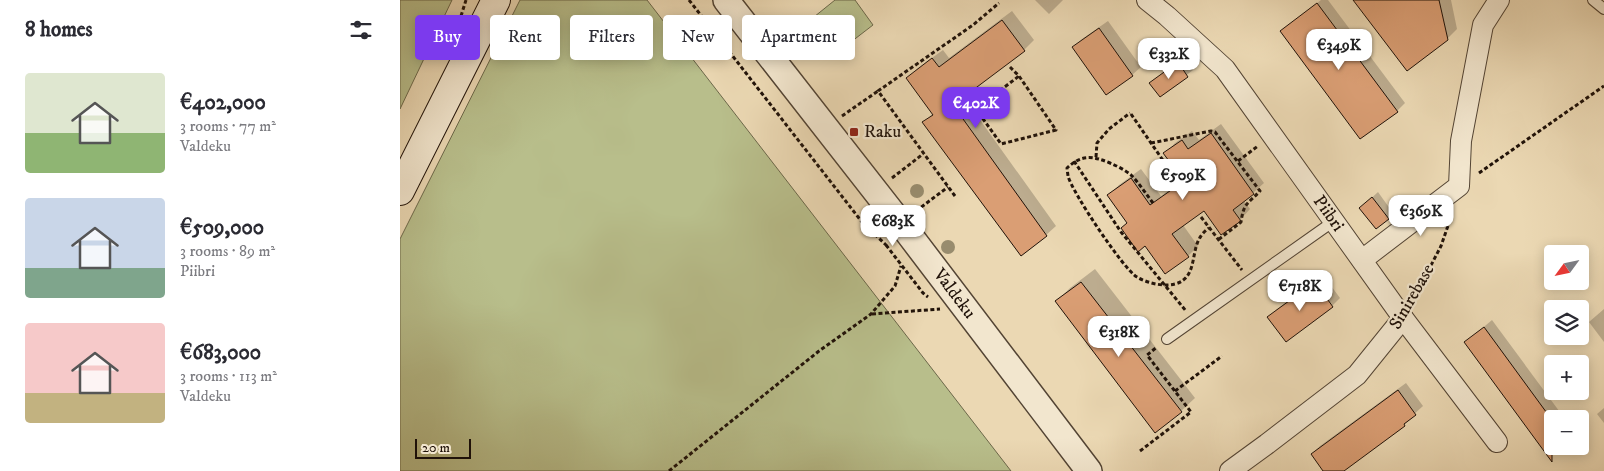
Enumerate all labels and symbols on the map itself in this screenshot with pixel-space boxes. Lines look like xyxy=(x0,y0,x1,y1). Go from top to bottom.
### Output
pin: €349K xyxy=(1304,28,1374,71)
pin: €332K xyxy=(1134,38,1204,80)
pin: €402K xyxy=(941,86,1011,129)
place label: Raku xyxy=(864,121,901,143)
marker: Raku xyxy=(848,126,860,138)
pin: €509K xyxy=(1148,158,1218,201)
street label: Piibri xyxy=(1308,191,1349,236)
pin: €369K xyxy=(1386,194,1456,237)
pin: €683K xyxy=(858,204,928,247)
north arrow xyxy=(1544,245,1589,290)
street label: Sinirebase xyxy=(1385,260,1439,334)
street label: Valdeku xyxy=(928,263,981,323)
pin: €718K xyxy=(1265,270,1335,312)
pin: €318K xyxy=(1084,316,1154,358)
scale bar xyxy=(415,436,471,459)

